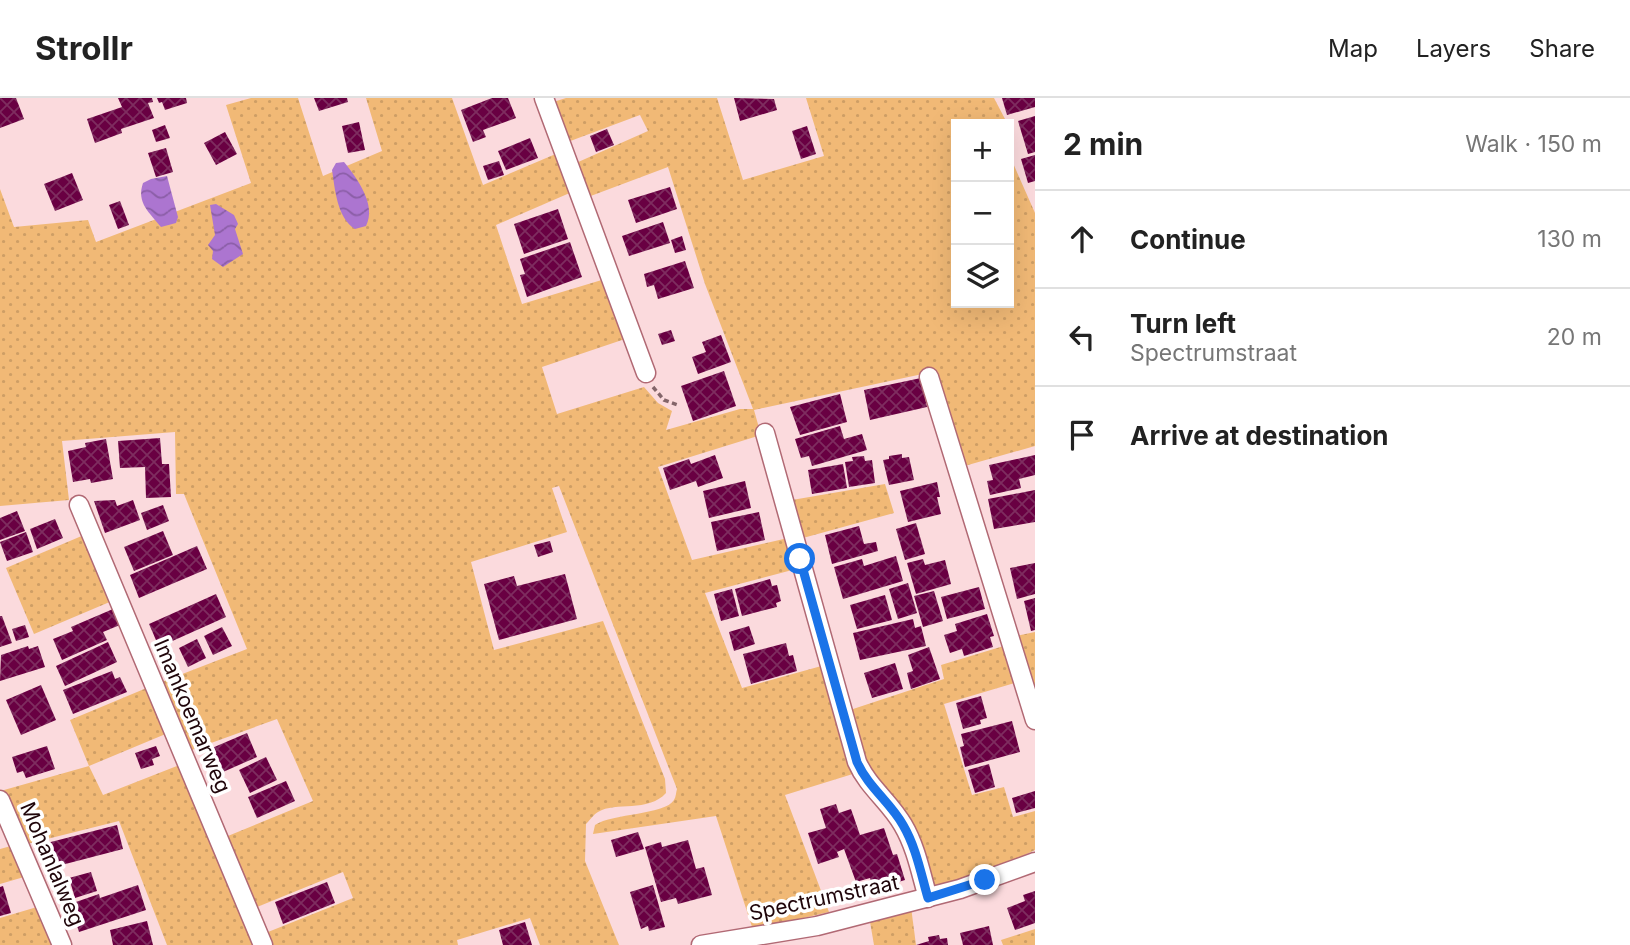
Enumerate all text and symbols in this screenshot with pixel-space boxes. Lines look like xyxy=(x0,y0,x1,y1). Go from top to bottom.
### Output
text: Strollr xyxy=(35,28,133,68)
text: Map xyxy=(1328,34,1378,63)
text: Layers xyxy=(1416,34,1491,63)
text: Share xyxy=(1529,34,1595,63)
map controls xyxy=(951,119,1014,308)
button: + xyxy=(951,119,1014,182)
text: 2 min xyxy=(1063,126,1143,162)
text: Walk · 150 m xyxy=(1465,130,1602,158)
button: − xyxy=(951,182,1014,245)
icon: ahead xyxy=(1063,220,1101,258)
text: Continue xyxy=(1130,224,1246,255)
text: 130 m xyxy=(1537,225,1602,253)
button: layers xyxy=(951,245,1014,308)
text: Turn left xyxy=(1130,308,1236,339)
icon: left xyxy=(1063,318,1101,356)
text: 20 m xyxy=(1547,323,1602,351)
text: Spectrumstraat xyxy=(1130,339,1297,367)
icon: arrive xyxy=(1063,416,1101,454)
text: Arrive at destination xyxy=(1130,420,1389,451)
route start xyxy=(784,543,815,574)
street label: Imankoemarweg xyxy=(149,635,236,796)
street label: Mohanlalweg xyxy=(15,798,90,929)
route end xyxy=(969,864,1000,895)
street label: Spectrumstraat xyxy=(747,869,901,926)

